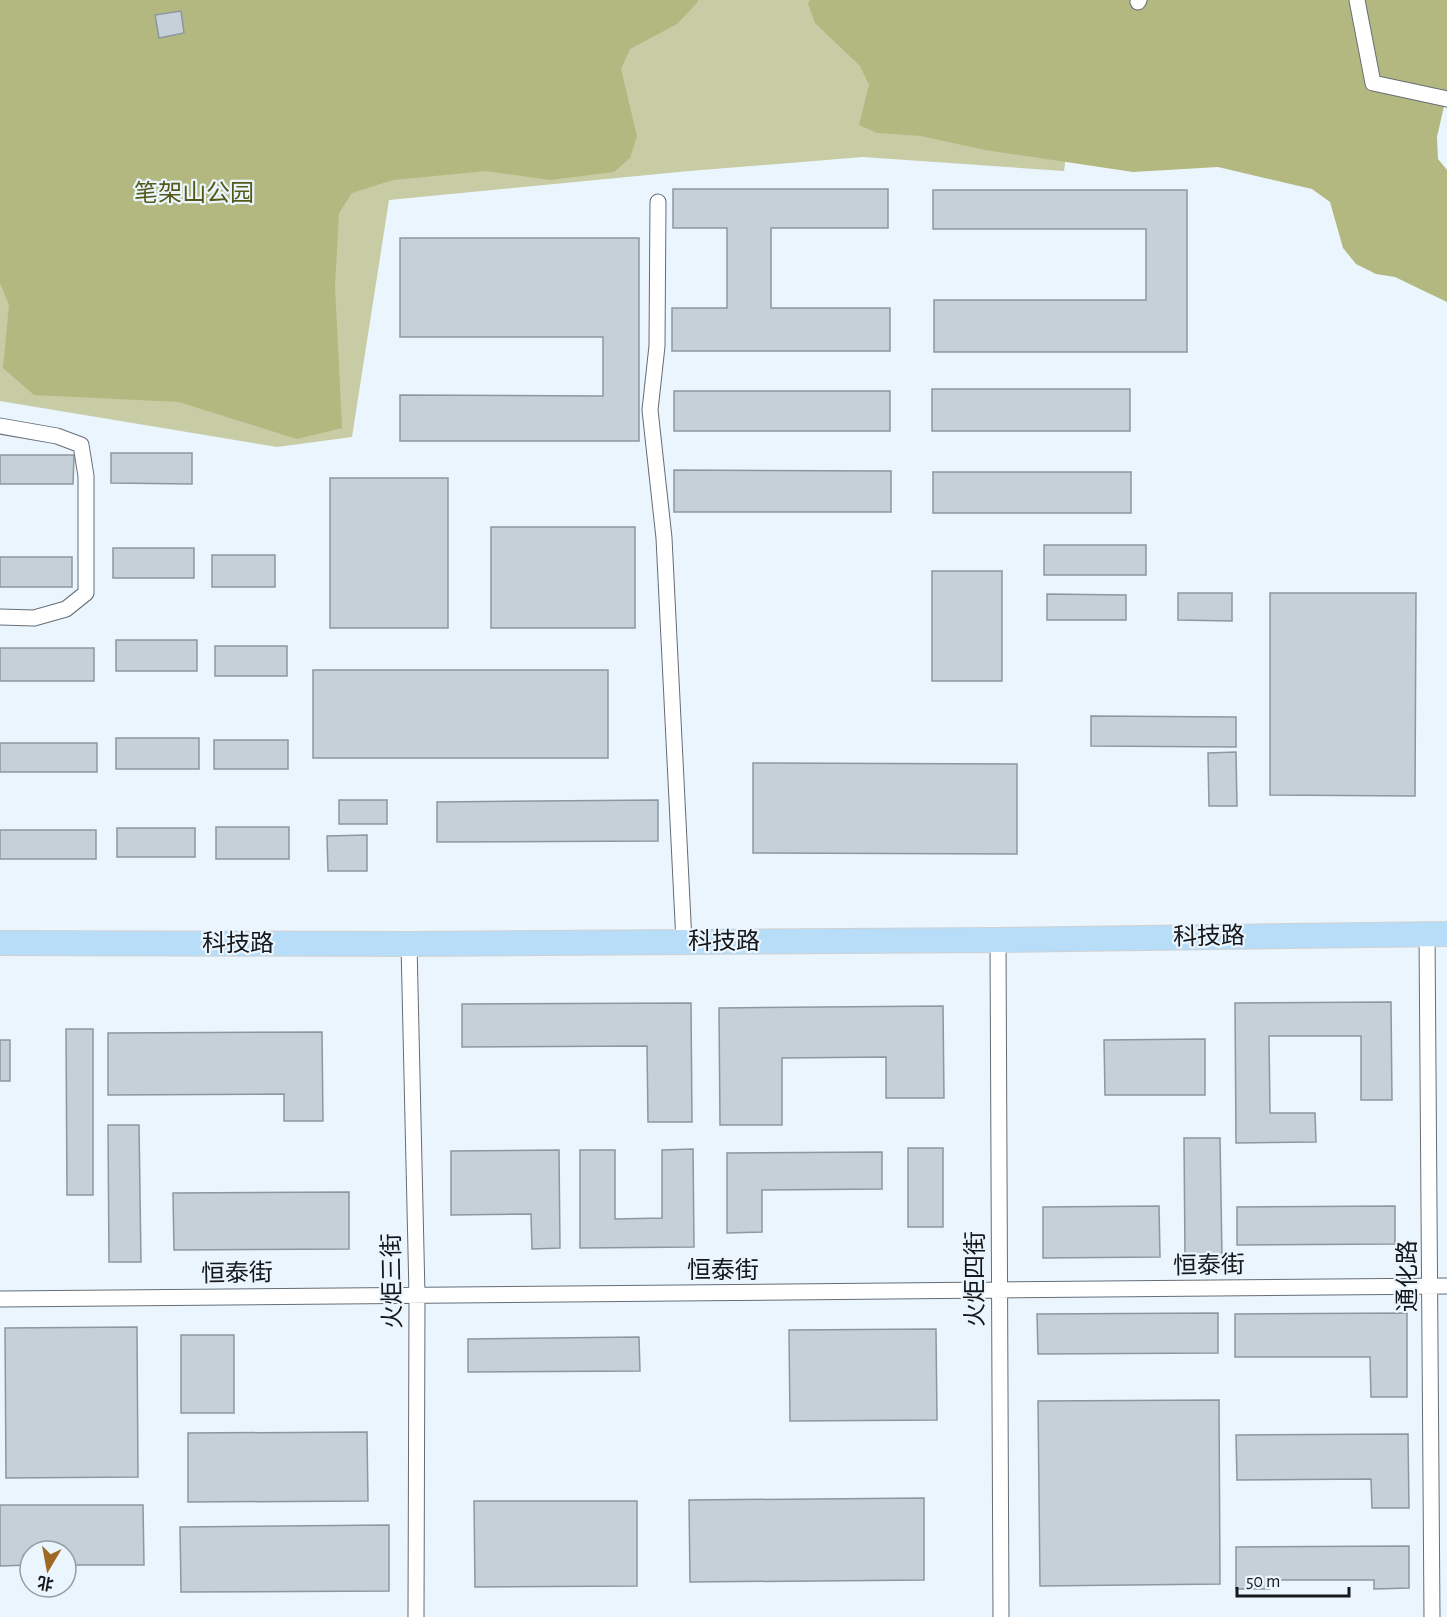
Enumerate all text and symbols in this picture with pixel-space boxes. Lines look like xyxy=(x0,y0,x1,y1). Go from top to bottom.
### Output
park label: 笔架山公园 xyxy=(134,180,254,206)
street label: 科技路 xyxy=(1173,922,1245,950)
street label: 科技路 xyxy=(688,928,760,954)
street label: 科技路 xyxy=(202,930,274,956)
street label: 火炬四街 xyxy=(962,1231,988,1327)
street label: 火炬三街 xyxy=(378,1233,406,1329)
street label: 通化路 xyxy=(1394,1240,1420,1312)
street label: 恒泰街 xyxy=(1173,1251,1245,1279)
street label: 恒泰街 xyxy=(687,1257,759,1283)
street label: 恒泰街 xyxy=(201,1259,273,1287)
north arrow xyxy=(18,1539,78,1599)
scale bar xyxy=(1237,1560,1350,1598)
text: 50 m xyxy=(1246,1573,1280,1591)
text: 北 xyxy=(36,1574,55,1593)

